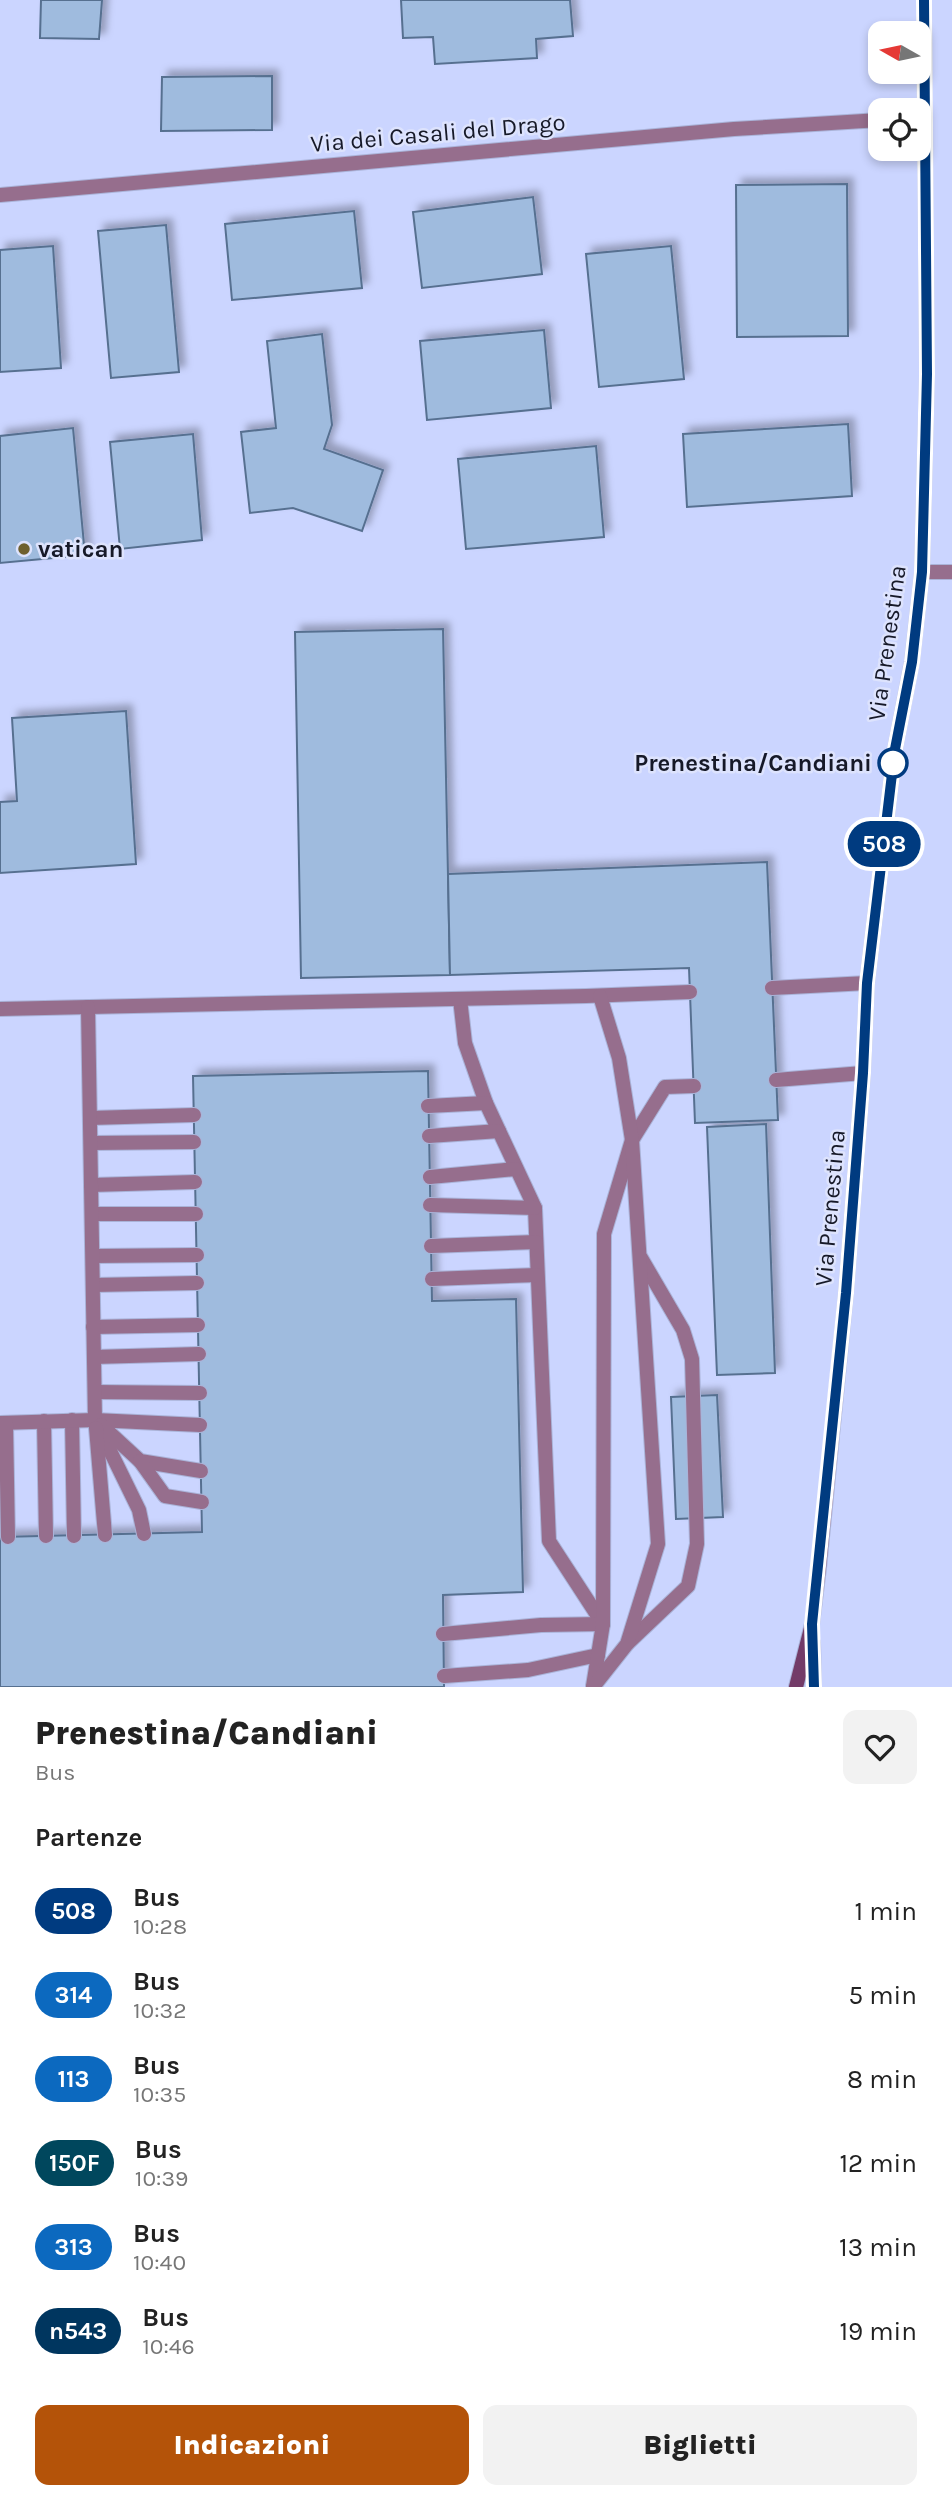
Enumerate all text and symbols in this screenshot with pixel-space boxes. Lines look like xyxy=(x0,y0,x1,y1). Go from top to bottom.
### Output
north arrow xyxy=(868,21,931,84)
map controls xyxy=(868,21,931,161)
button: locate xyxy=(868,98,931,161)
street label: Via dei Casali del Drago xyxy=(309,108,567,158)
place label: vatican xyxy=(38,535,124,563)
marker: vatican xyxy=(16,541,32,557)
street label: Via Prenestina xyxy=(862,563,912,723)
marker: Prenestina/Candiani xyxy=(878,748,908,778)
place label: Prenestina/Candiani xyxy=(634,749,872,777)
line badge: 508 xyxy=(844,821,924,867)
text: 508 xyxy=(862,830,906,858)
street label: Via Prenestina xyxy=(809,1129,851,1287)
button: heart xyxy=(843,1710,917,1784)
text: Prenestina/Candiani xyxy=(35,1714,378,1752)
text: Bus xyxy=(35,1759,75,1786)
text: Partenze xyxy=(35,1822,142,1853)
text: Bus xyxy=(133,1882,180,1913)
text: 1 min xyxy=(854,1896,917,1927)
text: 508 xyxy=(51,1897,96,1925)
text: 10:28 xyxy=(133,1913,187,1940)
text: Bus xyxy=(133,1966,180,1997)
text: 5 min xyxy=(848,1980,917,2011)
text: 314 xyxy=(55,1981,92,2009)
text: 10:32 xyxy=(133,1997,186,2024)
text: Bus xyxy=(133,2050,180,2081)
text: 8 min xyxy=(847,2064,917,2095)
text: 113 xyxy=(57,2065,90,2093)
text: 10:35 xyxy=(133,2081,186,2108)
text: Bus xyxy=(135,2134,182,2165)
text: 12 min xyxy=(839,2148,917,2179)
text: 150F xyxy=(49,2149,100,2177)
text: 10:39 xyxy=(135,2165,188,2192)
text: Bus xyxy=(133,2218,180,2249)
text: 13 min xyxy=(839,2232,917,2263)
text: 313 xyxy=(54,2233,93,2261)
text: 10:40 xyxy=(133,2249,186,2276)
text: Bus xyxy=(142,2302,189,2333)
text: 19 min xyxy=(839,2316,917,2347)
text: n543 xyxy=(49,2317,107,2345)
text: 10:46 xyxy=(142,2333,195,2360)
button: Indicazioni xyxy=(35,2405,469,2485)
button: Biglietti xyxy=(483,2405,917,2485)

